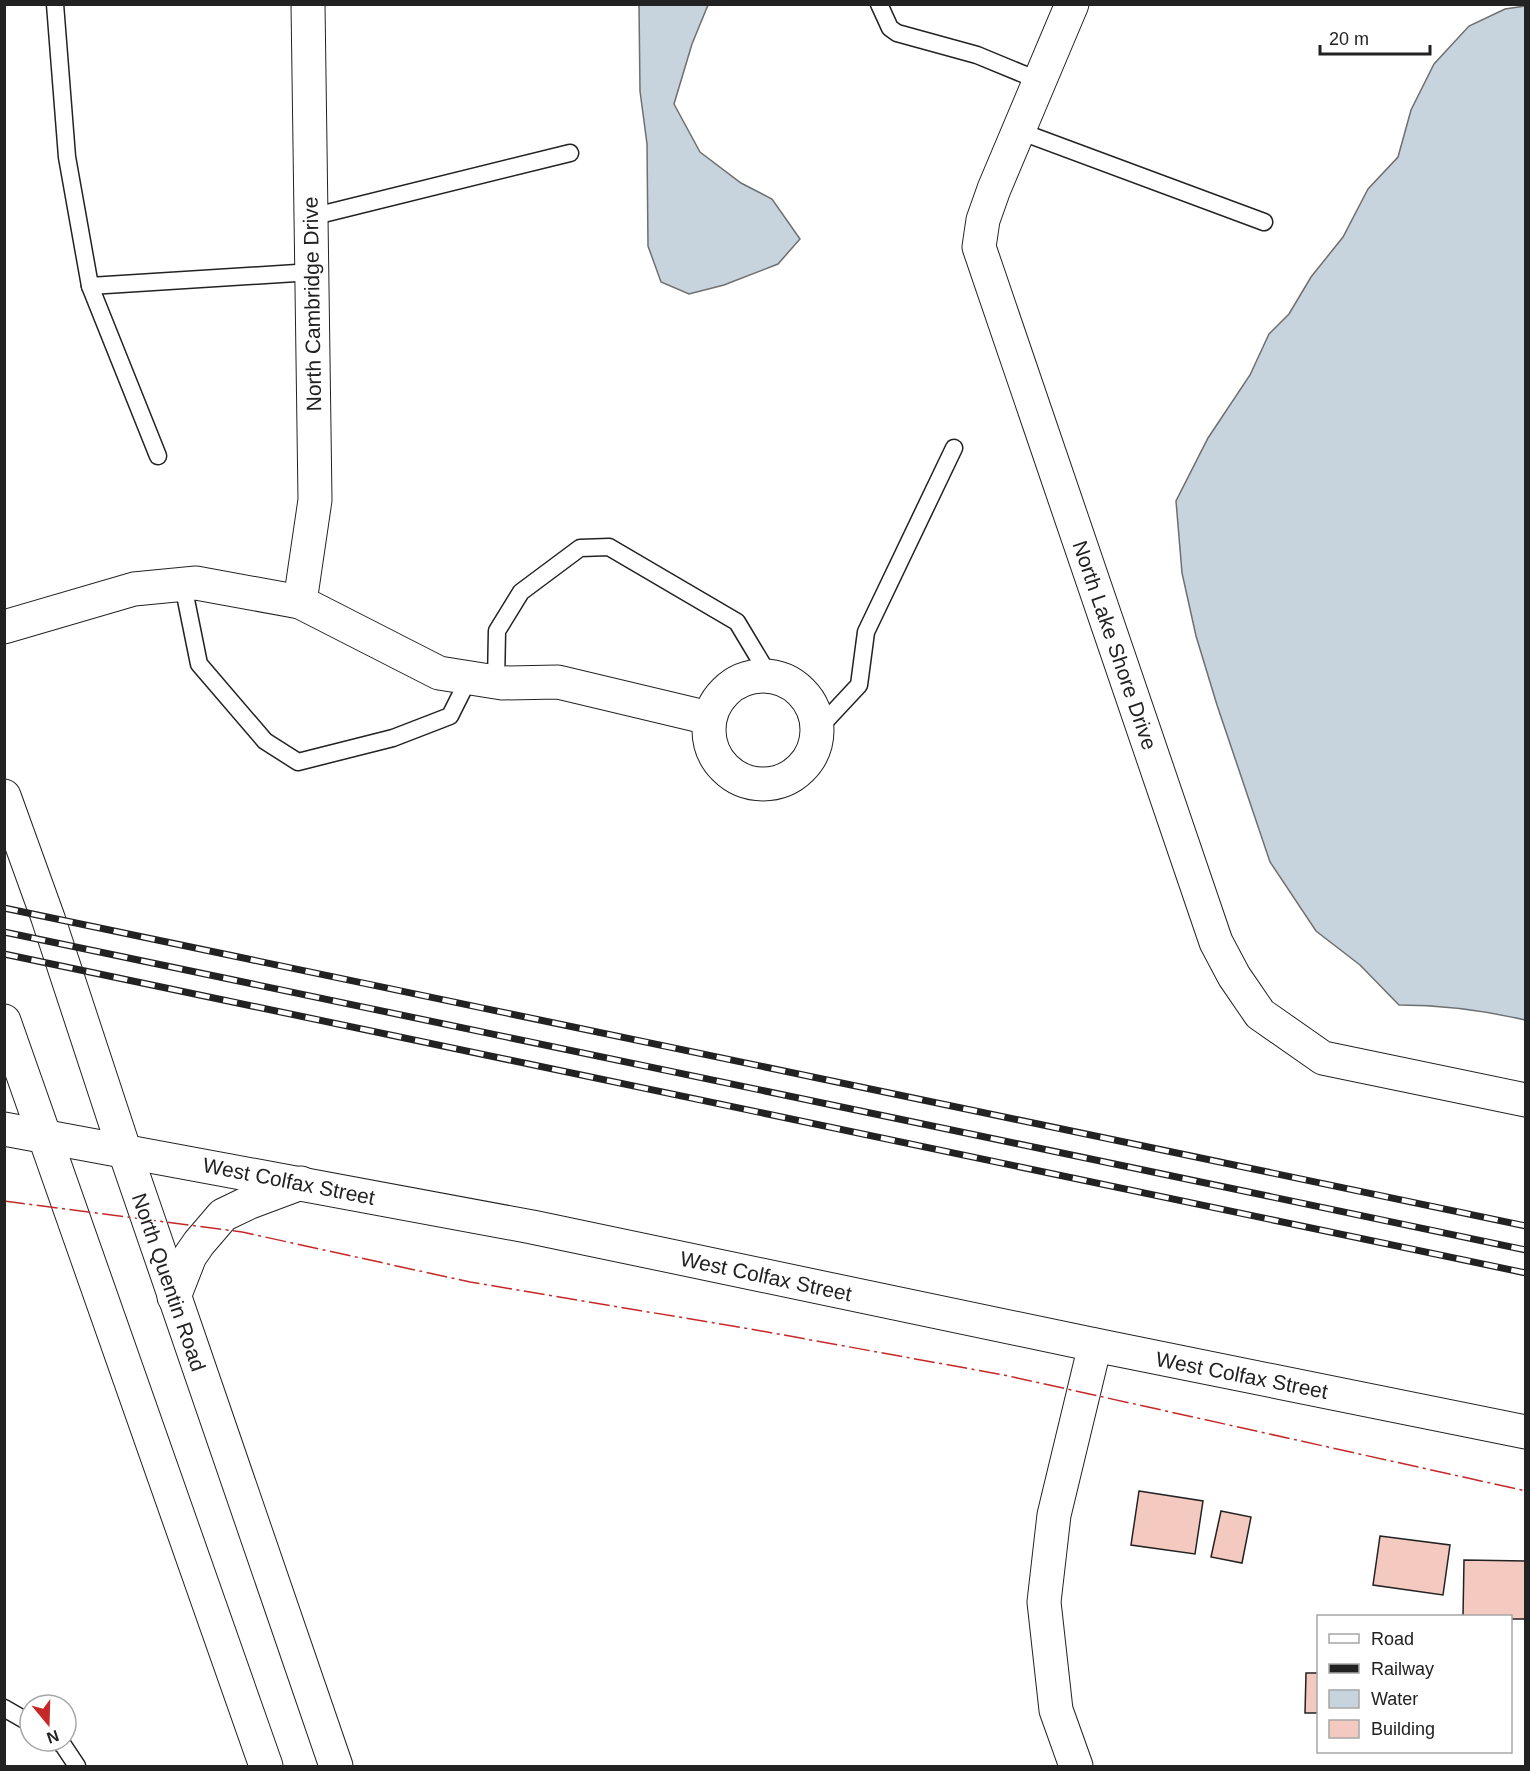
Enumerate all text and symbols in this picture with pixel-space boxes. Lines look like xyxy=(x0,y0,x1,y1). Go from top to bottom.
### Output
scale bar xyxy=(1320,18,1430,56)
text: 20 m xyxy=(1329,29,1369,49)
street label: North Cambridge Drive xyxy=(299,196,325,412)
street label: North Lake Shore Drive xyxy=(1068,538,1162,752)
street label: West Colfax Street xyxy=(201,1153,377,1209)
street label: North Quentin Road xyxy=(128,1190,210,1374)
street label: West Colfax Street xyxy=(678,1247,854,1305)
street label: West Colfax Street xyxy=(1154,1347,1330,1403)
legend xyxy=(1317,1615,1512,1753)
text: Road xyxy=(1371,1629,1414,1649)
text: Railway xyxy=(1371,1659,1434,1679)
text: Water xyxy=(1371,1689,1418,1709)
north arrow xyxy=(18,1693,78,1753)
text: Building xyxy=(1371,1719,1435,1739)
text: N xyxy=(44,1727,61,1747)

